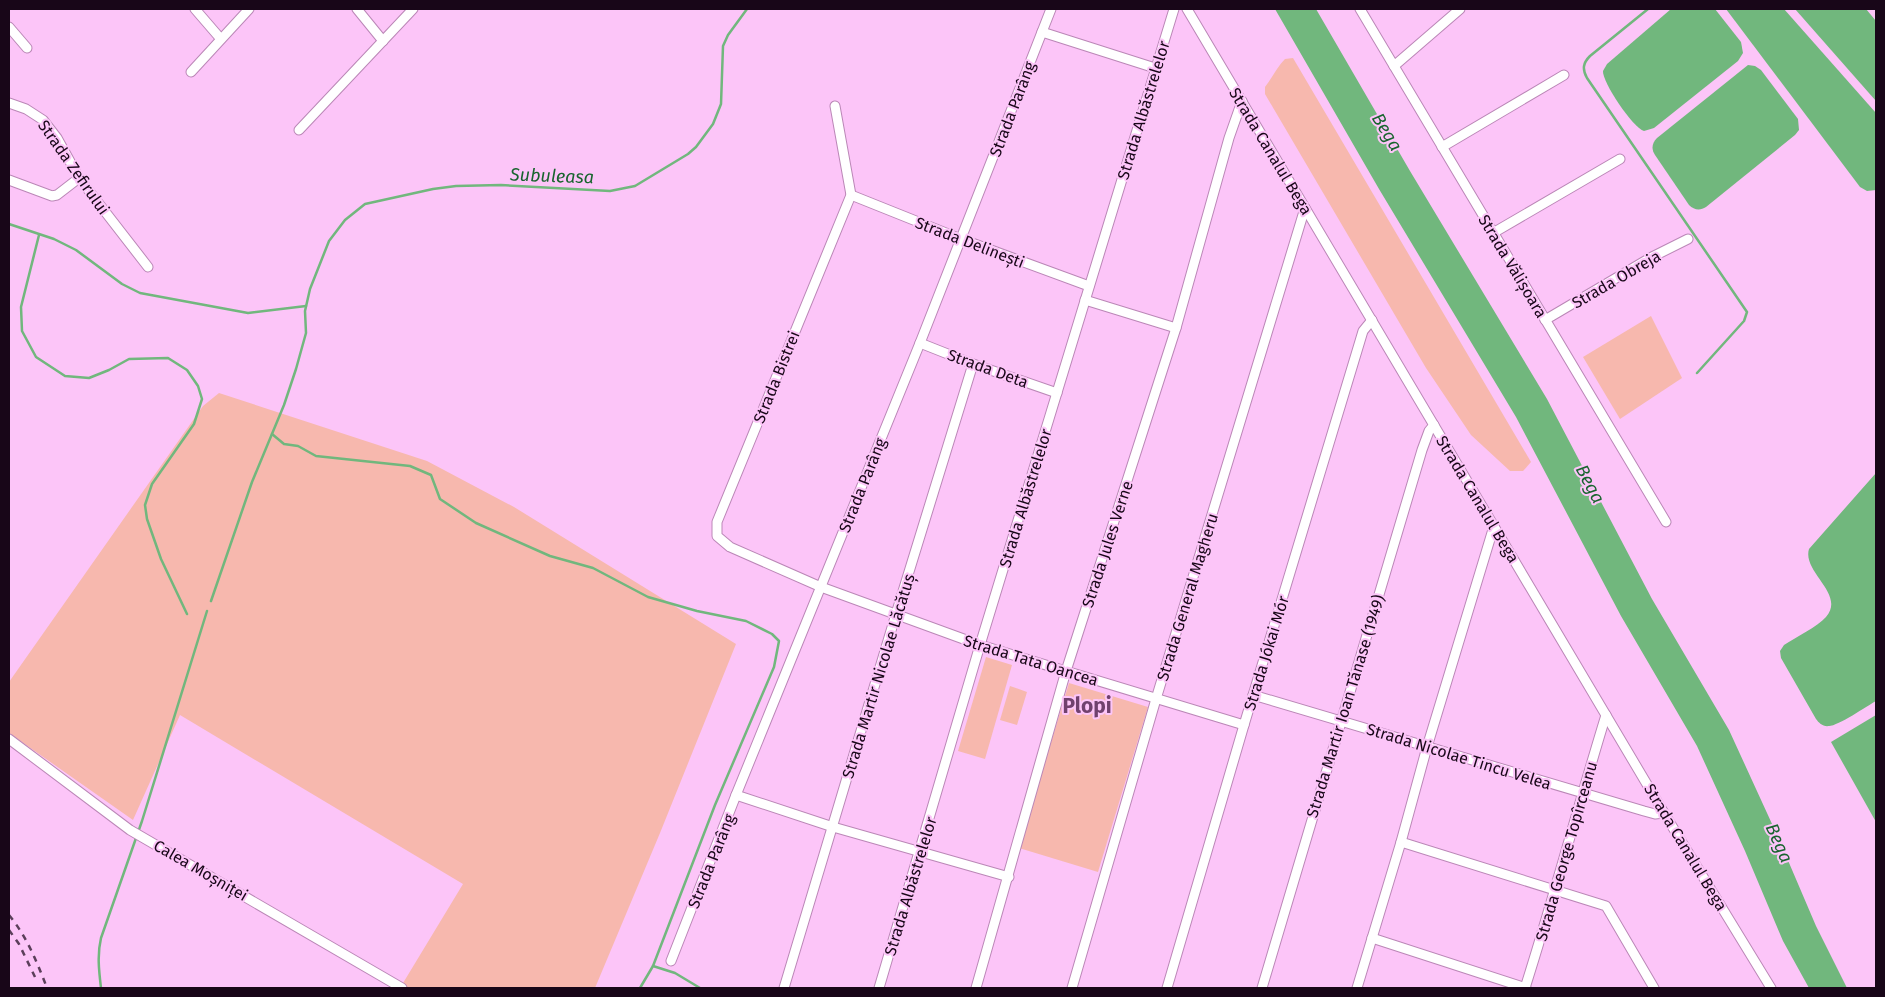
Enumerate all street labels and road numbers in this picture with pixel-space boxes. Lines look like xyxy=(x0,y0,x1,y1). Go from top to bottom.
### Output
street label: Strada Albăstrelelor xyxy=(1113,38,1174,182)
street label: Strada Parâng xyxy=(986,58,1040,159)
street label: Strada Canalul Bega xyxy=(1225,84,1316,218)
street label: Strada Zefirului xyxy=(34,116,113,218)
street label: Strada Vălișoara xyxy=(1473,211,1551,322)
street label: Strada Delinești xyxy=(912,213,1027,273)
street label: Strada Obreja xyxy=(1568,246,1664,313)
street label: Strada Bistrei xyxy=(749,328,804,426)
street label: Strada Deta xyxy=(945,345,1031,392)
street label: Strada Albăstrelelor xyxy=(995,426,1056,570)
street label: Strada Canalul Bega xyxy=(1432,432,1523,566)
street label: Strada Parâng xyxy=(835,434,890,535)
street label: Strada Jules Verne xyxy=(1078,478,1137,610)
street label: Strada General Magheru xyxy=(1153,511,1222,683)
street label: Strada Martir Nicolae Lăcătuș xyxy=(838,572,920,781)
street label: Strada Martir Ioan Tănase (1949) xyxy=(1302,592,1388,820)
street label: Strada Jókai Mór xyxy=(1240,593,1293,713)
street label: Strada Tata Oancea xyxy=(961,631,1100,690)
street label: Strada Nicolae Tincu Velea xyxy=(1364,719,1553,794)
street label: Strada George Topîrceanu xyxy=(1532,759,1601,943)
street label: Strada Canalul Bega xyxy=(1640,780,1731,914)
street label: Strada Parâng xyxy=(684,810,739,911)
street label: Strada Albăstrelelor xyxy=(880,814,941,958)
street label: Calea Moșniței xyxy=(150,836,251,906)

